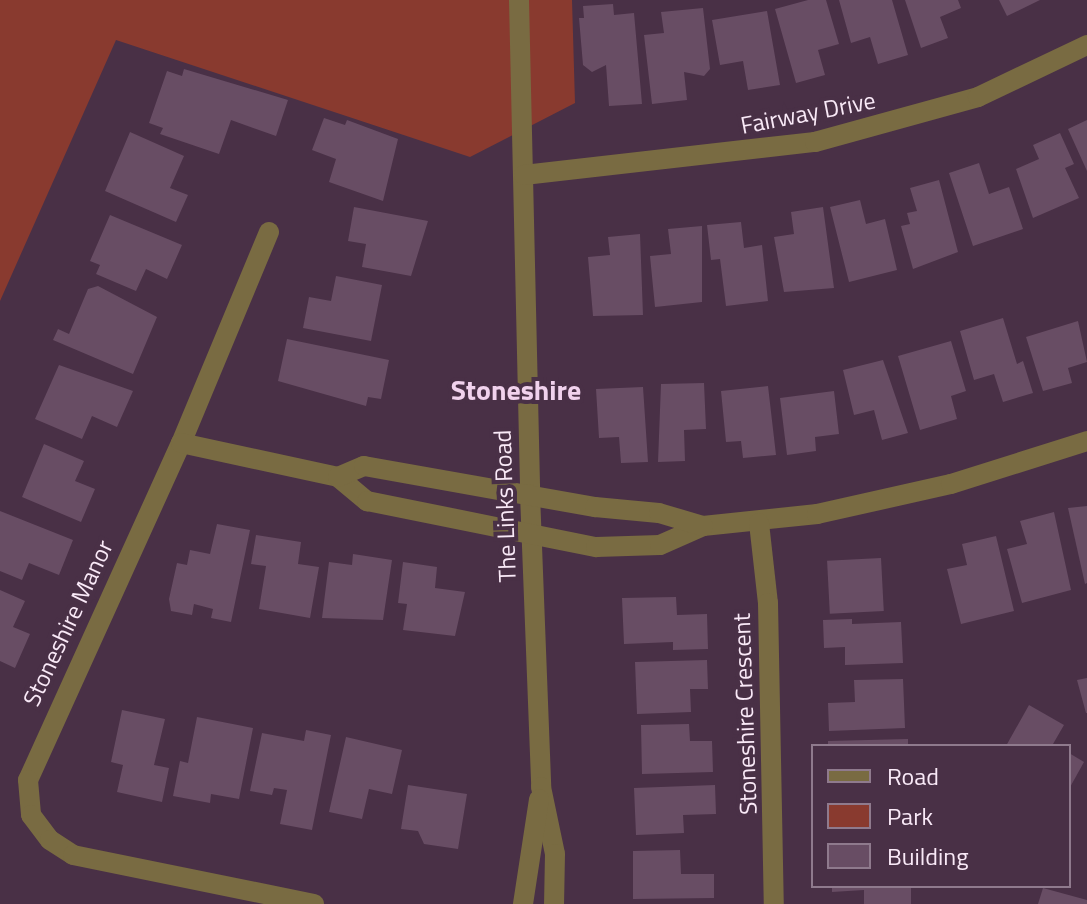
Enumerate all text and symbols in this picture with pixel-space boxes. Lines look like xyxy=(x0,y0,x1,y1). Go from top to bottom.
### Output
street label: Fairway Drive xyxy=(738,86,878,140)
district label: Stoneshire xyxy=(451,373,581,407)
street label: The Links Road xyxy=(488,429,522,583)
street label: Stoneshire Manor xyxy=(17,535,119,711)
street label: Stoneshire Crescent xyxy=(727,613,763,815)
legend xyxy=(811,744,1071,888)
text: Road xyxy=(887,758,939,794)
text: Park xyxy=(887,798,933,834)
text: Building xyxy=(887,838,969,874)

